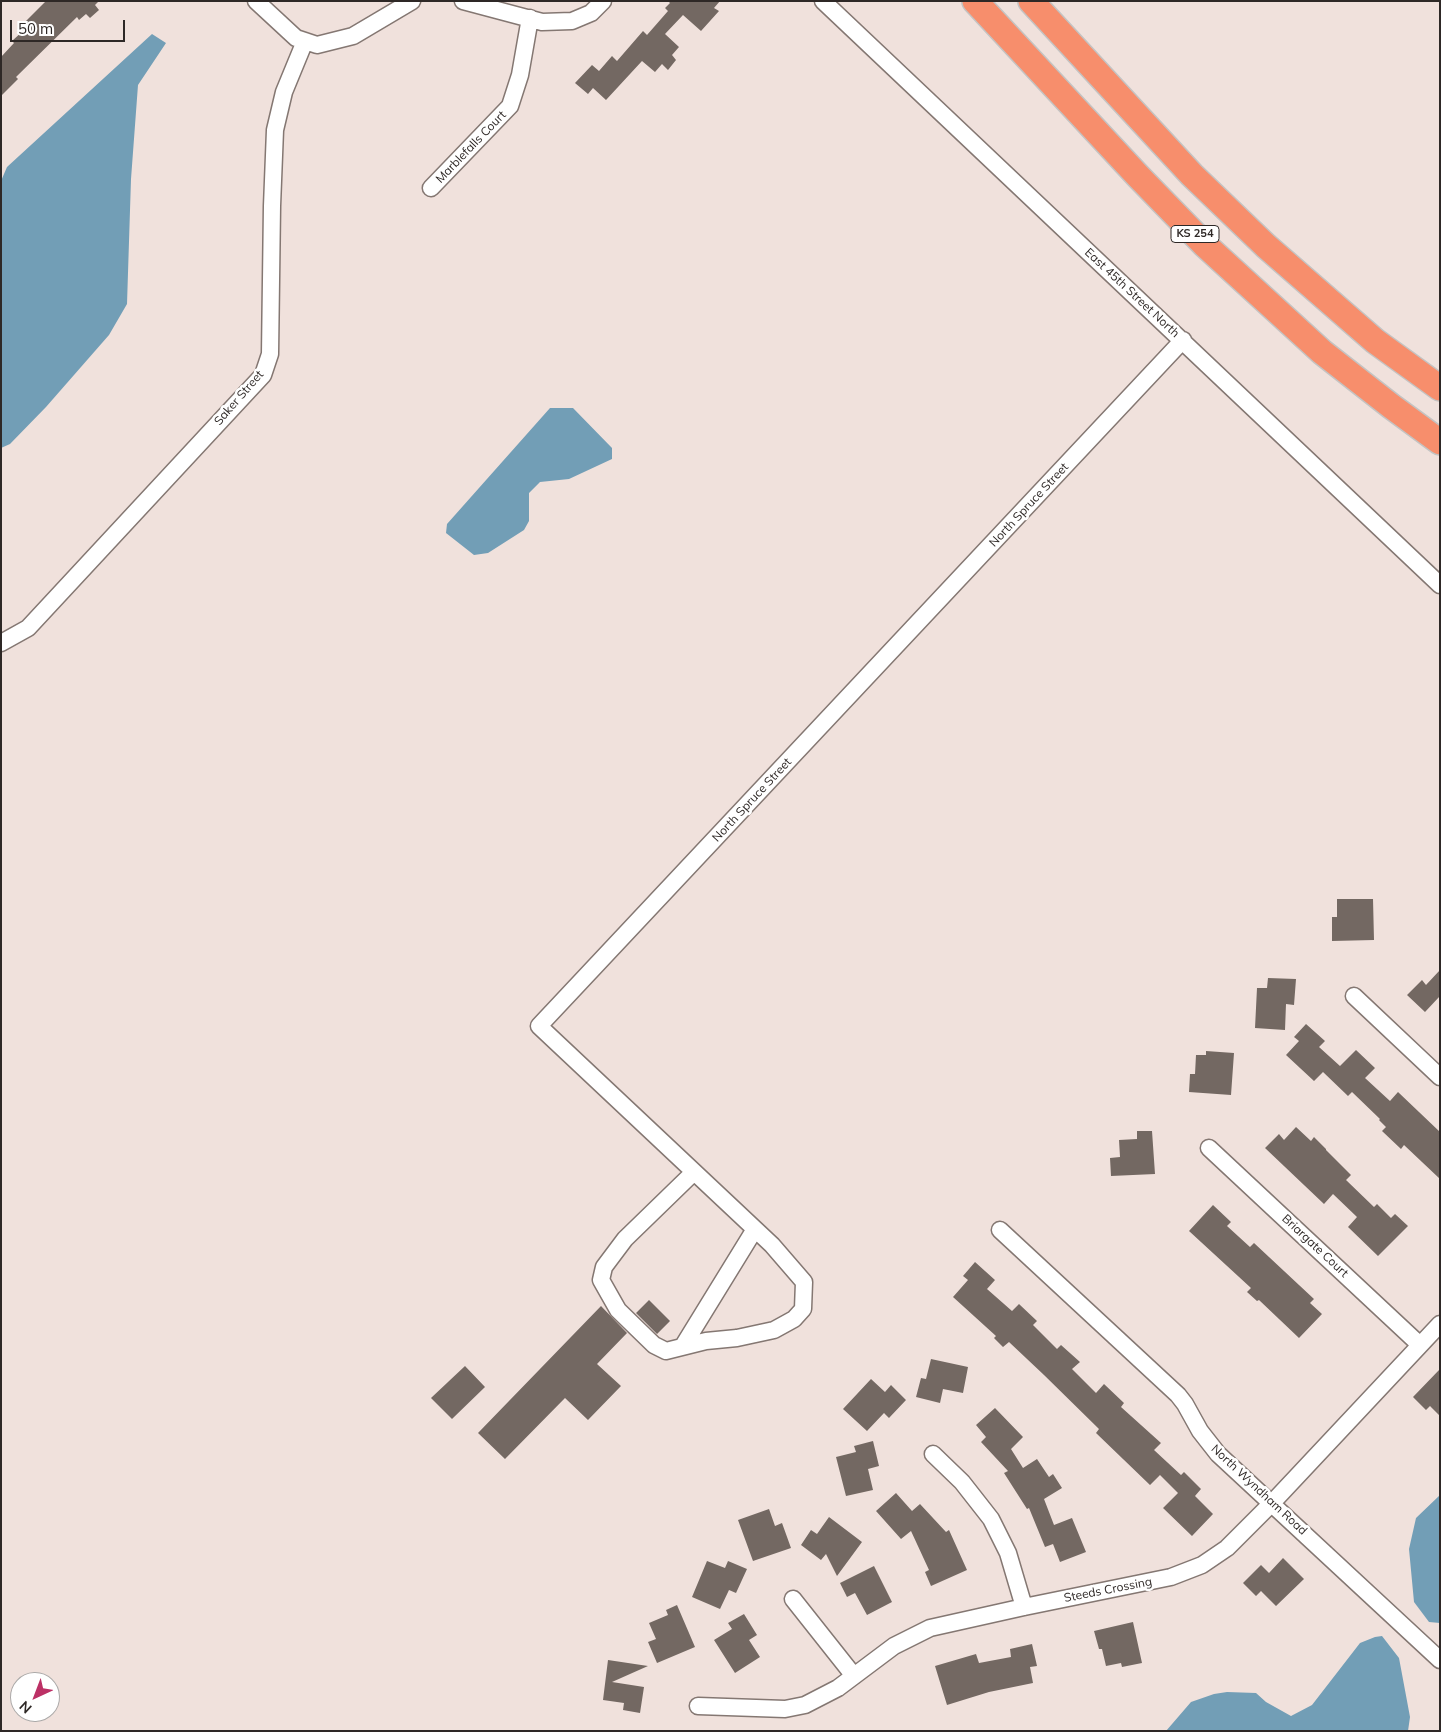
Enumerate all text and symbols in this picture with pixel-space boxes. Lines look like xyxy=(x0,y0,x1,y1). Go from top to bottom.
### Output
scale bar xyxy=(12,10,128,42)
text: 50 m xyxy=(18,19,53,38)
street label: Marblefalls Court xyxy=(433,108,509,186)
road number: KS 254 xyxy=(1171,225,1219,242)
street label: East 45th Street North xyxy=(1082,245,1182,341)
street label: Saker Street xyxy=(211,368,267,428)
street label: North Spruce Street xyxy=(986,460,1072,550)
street label: North Spruce Street xyxy=(709,755,795,845)
street label: Briargate Court xyxy=(1279,1212,1351,1280)
street label: North Wyndham Road xyxy=(1208,1442,1310,1538)
street label: Steeds Crossing xyxy=(1063,1574,1153,1606)
north arrow xyxy=(10,1672,60,1722)
text: N xyxy=(15,1697,35,1717)

